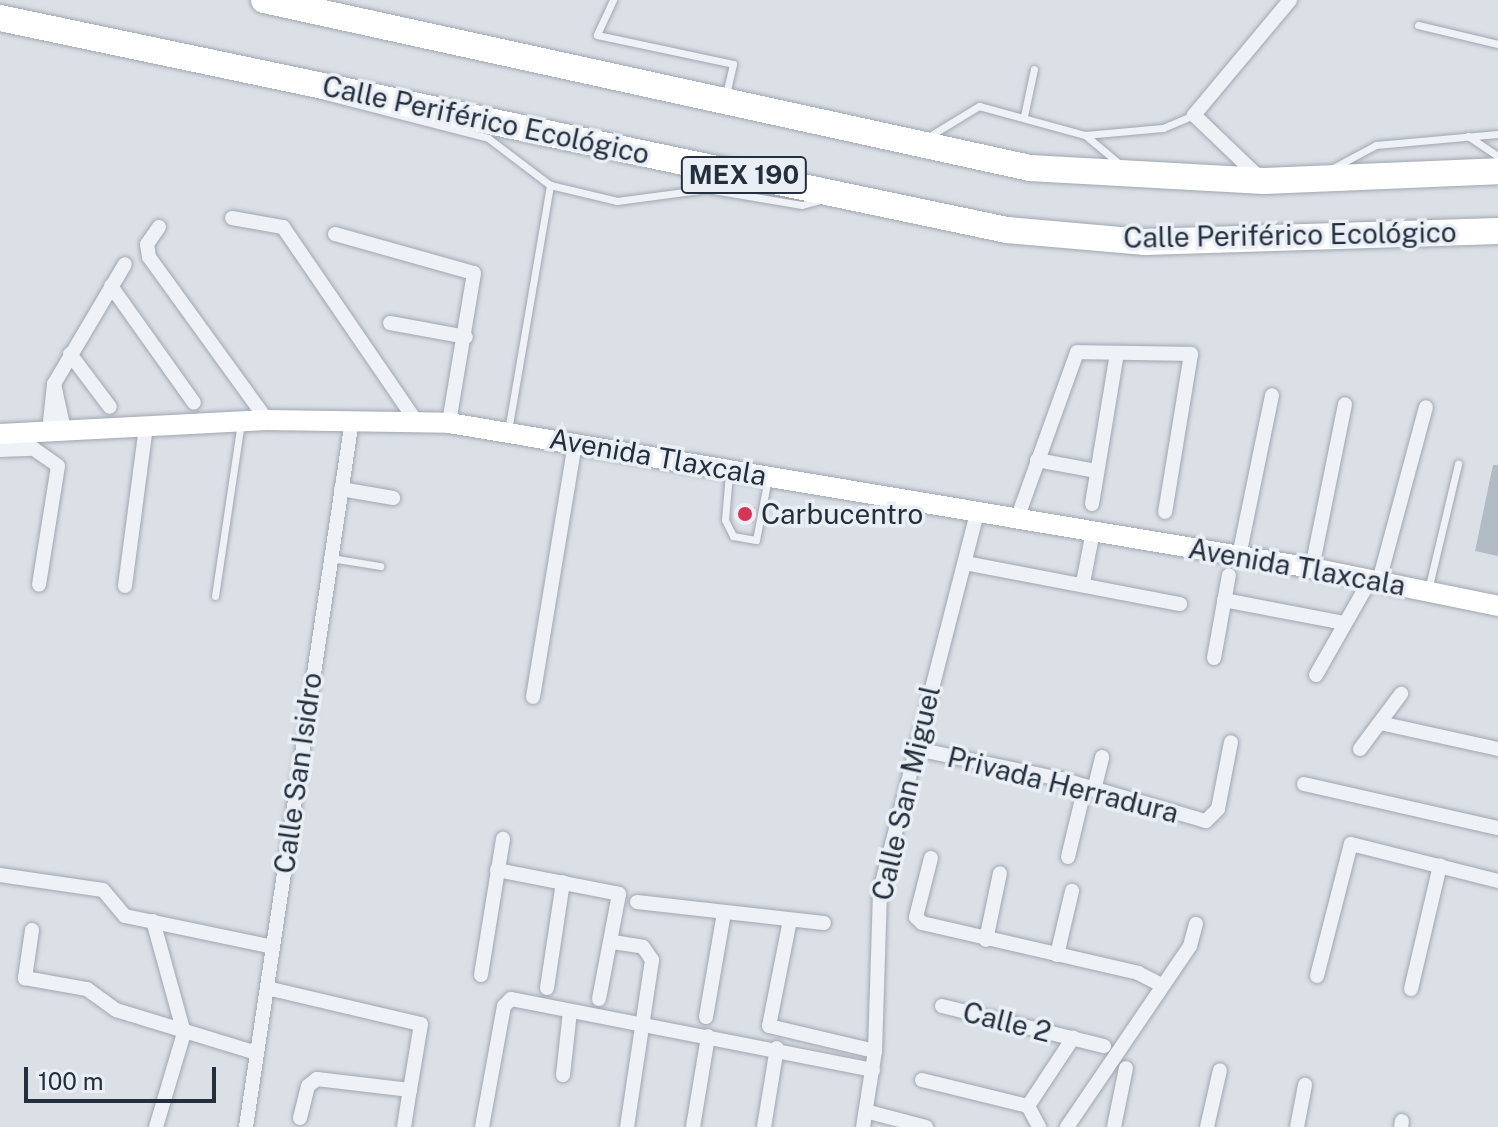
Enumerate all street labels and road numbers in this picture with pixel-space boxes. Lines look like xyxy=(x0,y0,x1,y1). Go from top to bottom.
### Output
street label: Calle Periférico Ecológico xyxy=(319,69,653,171)
road number: MEX 190 xyxy=(680,153,808,197)
street label: Calle Periférico Ecológico xyxy=(1123,215,1457,255)
street label: Avenida Tlaxcala xyxy=(547,421,769,493)
street label: Avenida Tlaxcala xyxy=(1186,531,1408,603)
street label: Calle San Isidro xyxy=(267,670,329,876)
street label: Calle San Miguel xyxy=(865,682,947,904)
street label: Privada Herradura xyxy=(944,740,1182,830)
street label: Calle 2 xyxy=(959,995,1055,1049)

